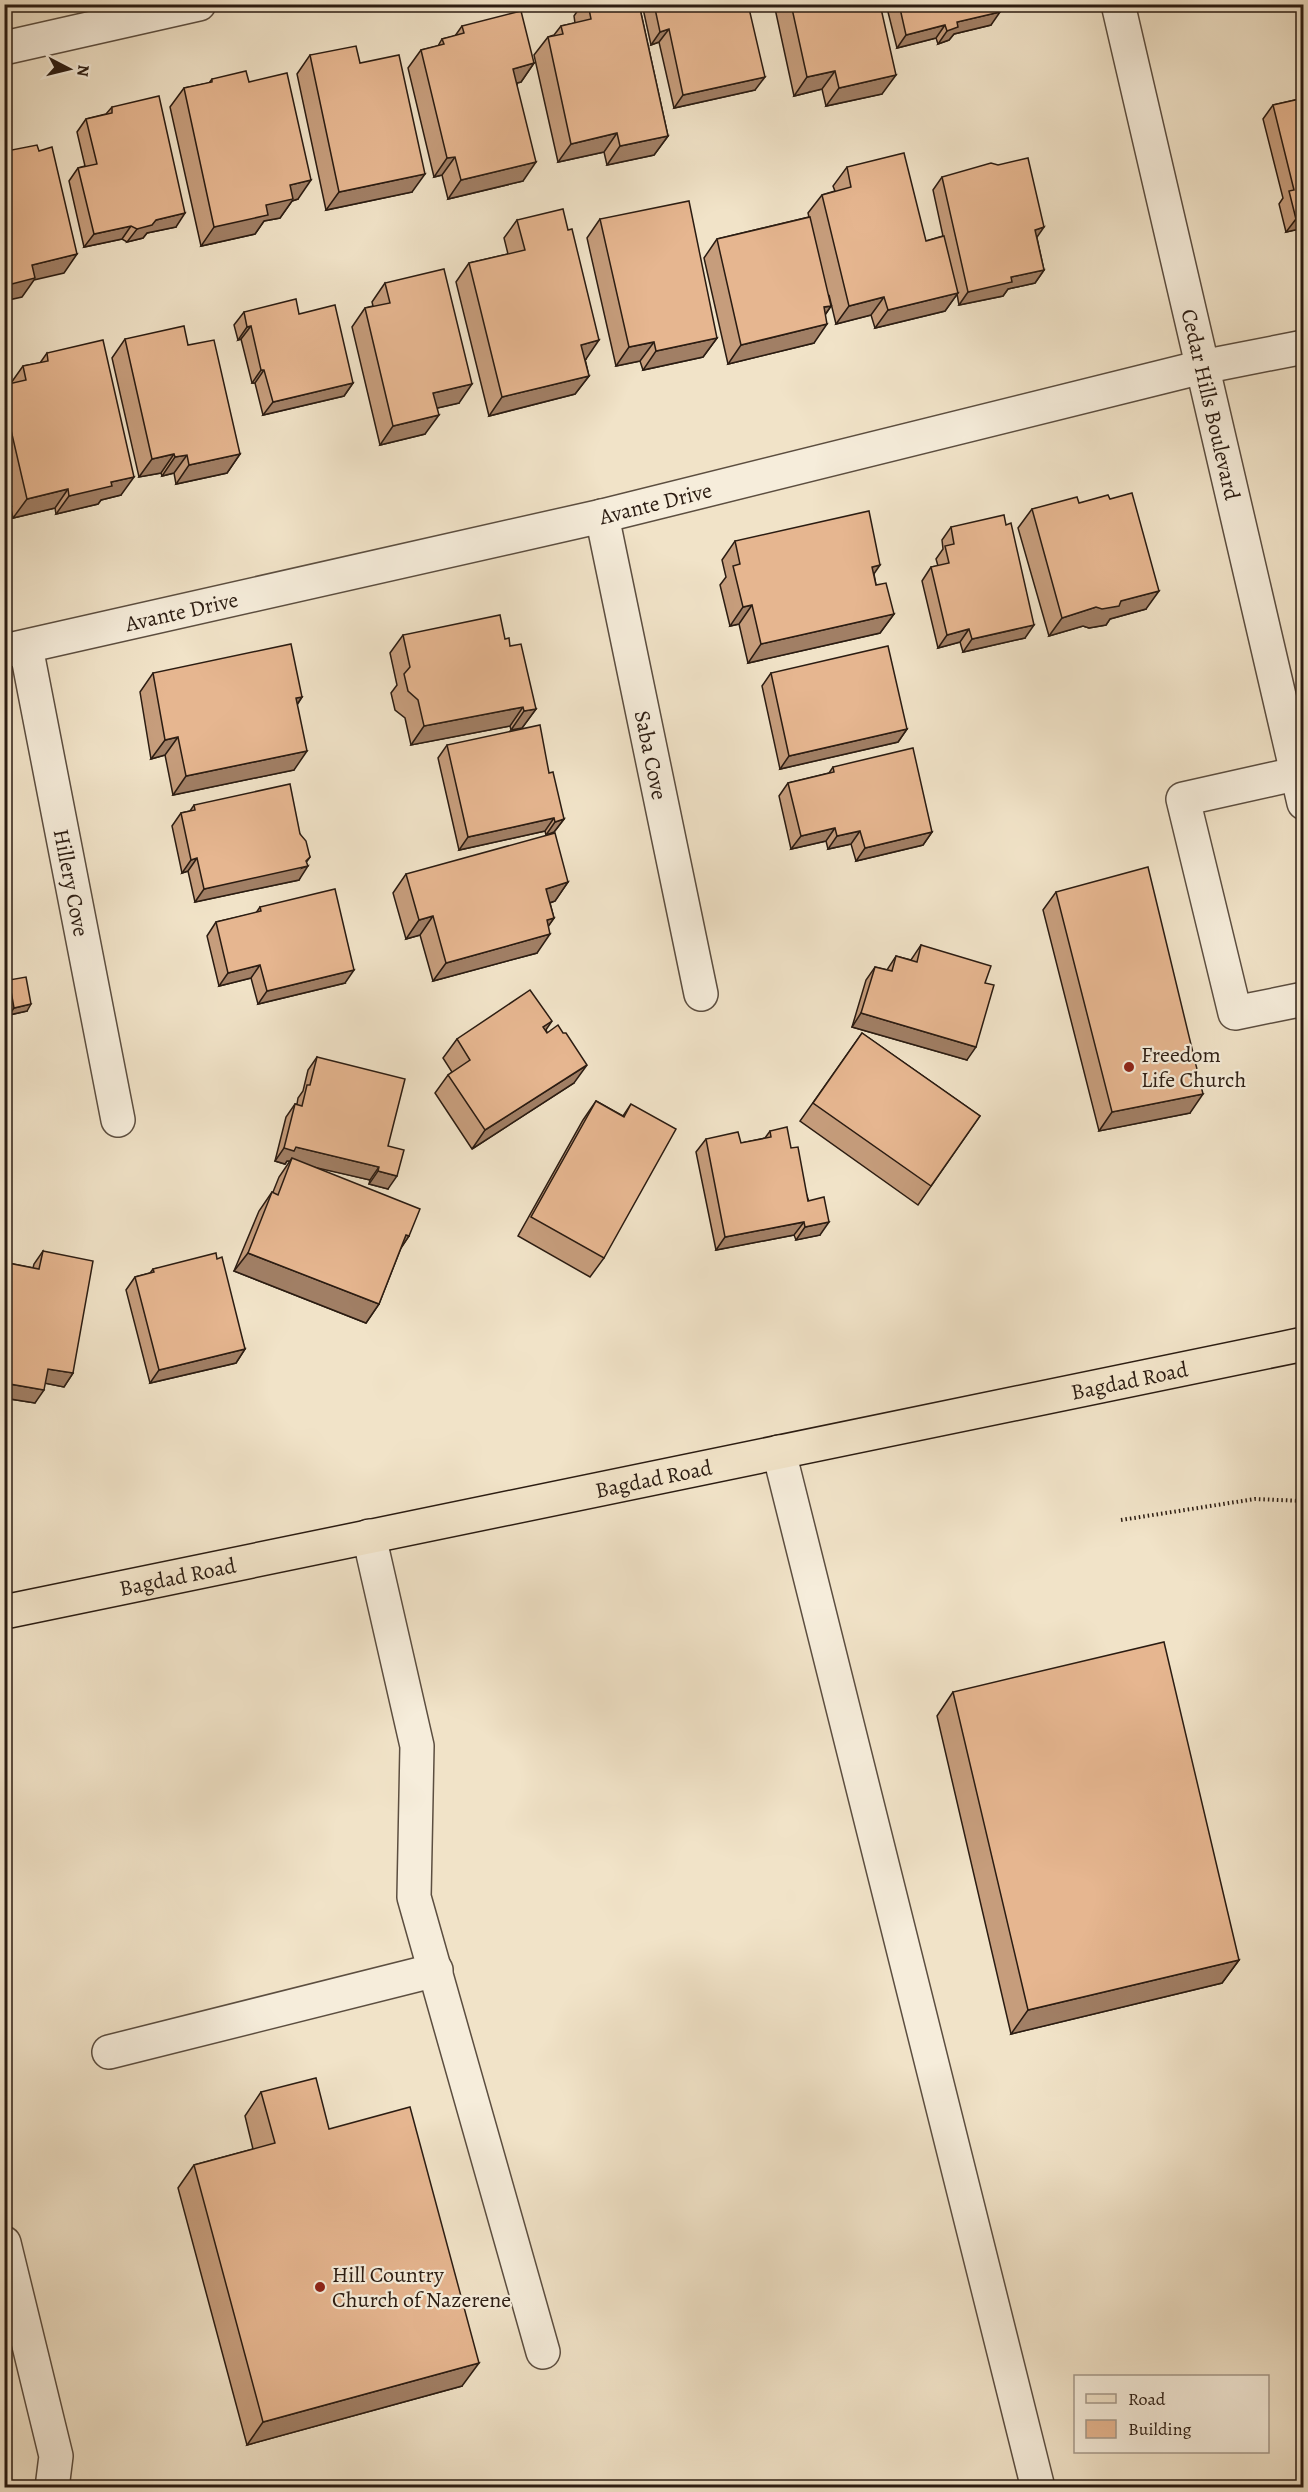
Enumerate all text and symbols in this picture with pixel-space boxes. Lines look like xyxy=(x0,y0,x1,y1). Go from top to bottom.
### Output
north arrow xyxy=(39,39,99,99)
text: N xyxy=(71,64,95,78)
street label: Cedar Hills Boulevard xyxy=(1173,306,1247,503)
street label: Avante Drive xyxy=(595,475,715,532)
street label: Avante Drive xyxy=(121,585,241,639)
street label: Saba Cove xyxy=(627,708,674,803)
street label: Hillery Cove xyxy=(46,826,96,939)
place label: Freedom Life Church xyxy=(1141,1040,1246,1095)
marker: Freedom Life Church xyxy=(1122,1060,1136,1074)
street label: Bagdad Road xyxy=(1068,1354,1191,1408)
street label: Bagdad Road xyxy=(592,1452,715,1506)
street label: Bagdad Road xyxy=(116,1551,239,1604)
place label: Hill Country Church of Nazerene xyxy=(332,2260,511,2315)
marker: Hill Country Church of Nazerene xyxy=(313,2280,327,2294)
legend xyxy=(1074,2375,1269,2453)
text: Road xyxy=(1128,2387,1166,2411)
text: Building xyxy=(1128,2417,1192,2441)

